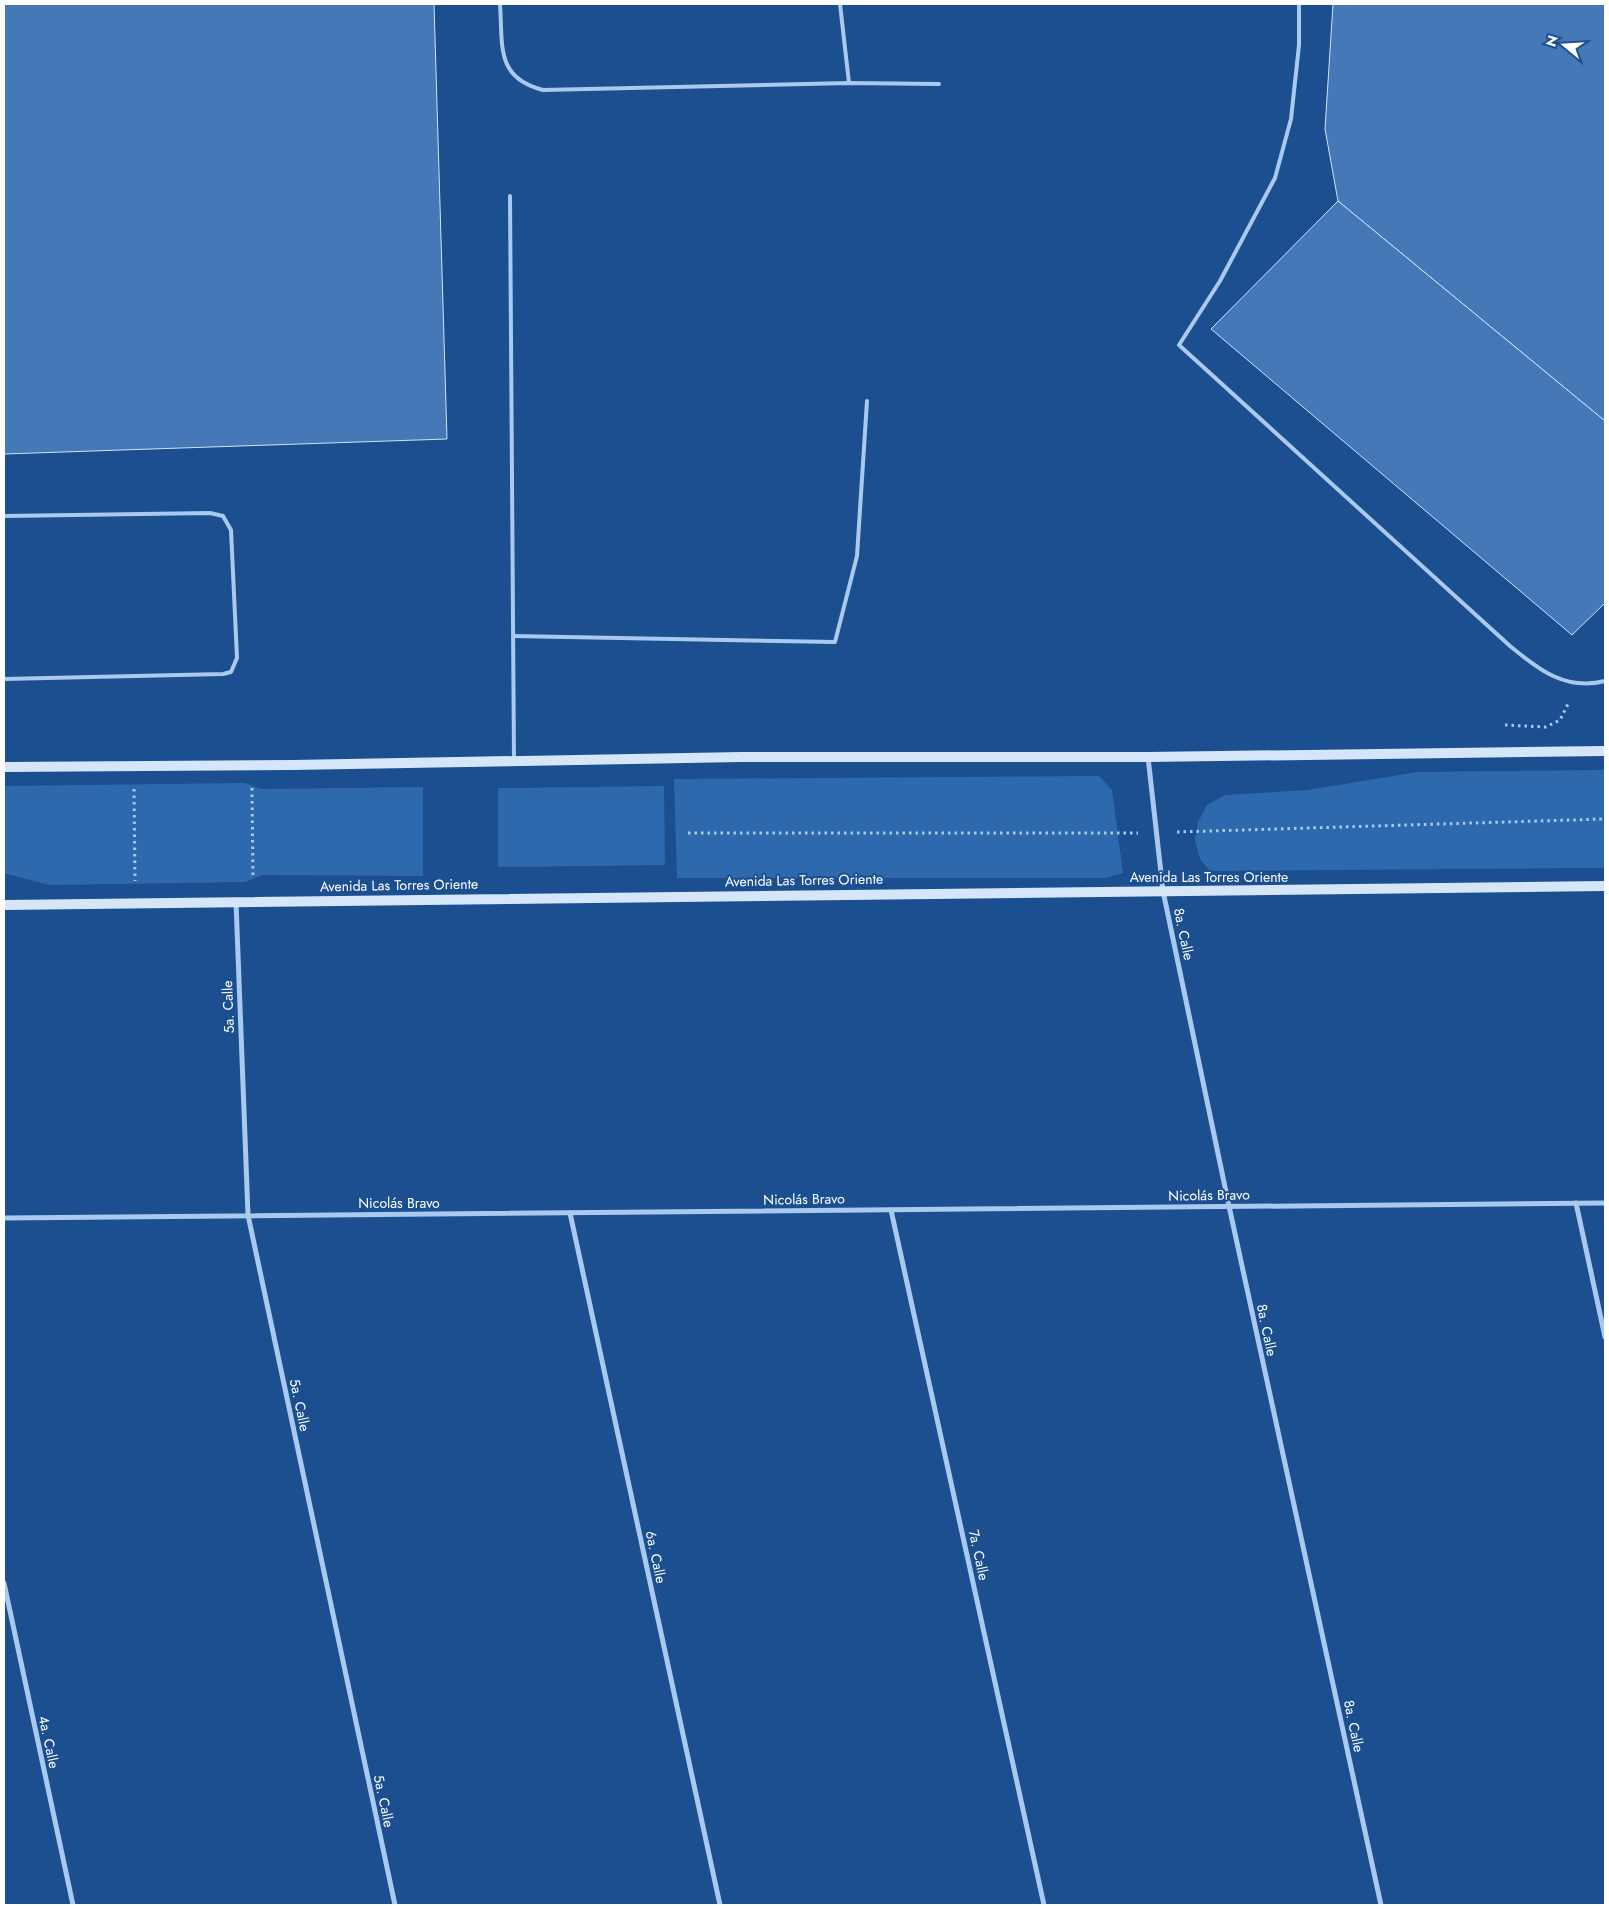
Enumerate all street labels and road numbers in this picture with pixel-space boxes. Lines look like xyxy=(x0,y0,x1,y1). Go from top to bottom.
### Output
street label: Avenida Las Torres Oriente xyxy=(1130,867,1288,887)
street label: Avenida Las Torres Oriente xyxy=(725,869,883,891)
street label: Avenida Las Torres Oriente xyxy=(320,874,478,896)
street label: 8a. Calle xyxy=(1169,906,1199,962)
street label: 5a. Calle xyxy=(217,980,239,1034)
street label: Nicolás Bravo xyxy=(1168,1184,1250,1206)
street label: Nicolás Bravo xyxy=(763,1188,845,1210)
street label: Nicolás Bravo xyxy=(358,1193,440,1213)
street label: 8a. Calle xyxy=(1252,1302,1282,1358)
street label: 5a. Calle xyxy=(285,1377,315,1433)
street label: 7a. Calle xyxy=(964,1528,994,1582)
street label: 6a. Calle xyxy=(641,1529,671,1585)
street label: 8a. Calle xyxy=(1339,1698,1369,1754)
street label: 4a. Calle xyxy=(34,1714,64,1770)
street label: 5a. Calle xyxy=(369,1773,399,1829)

